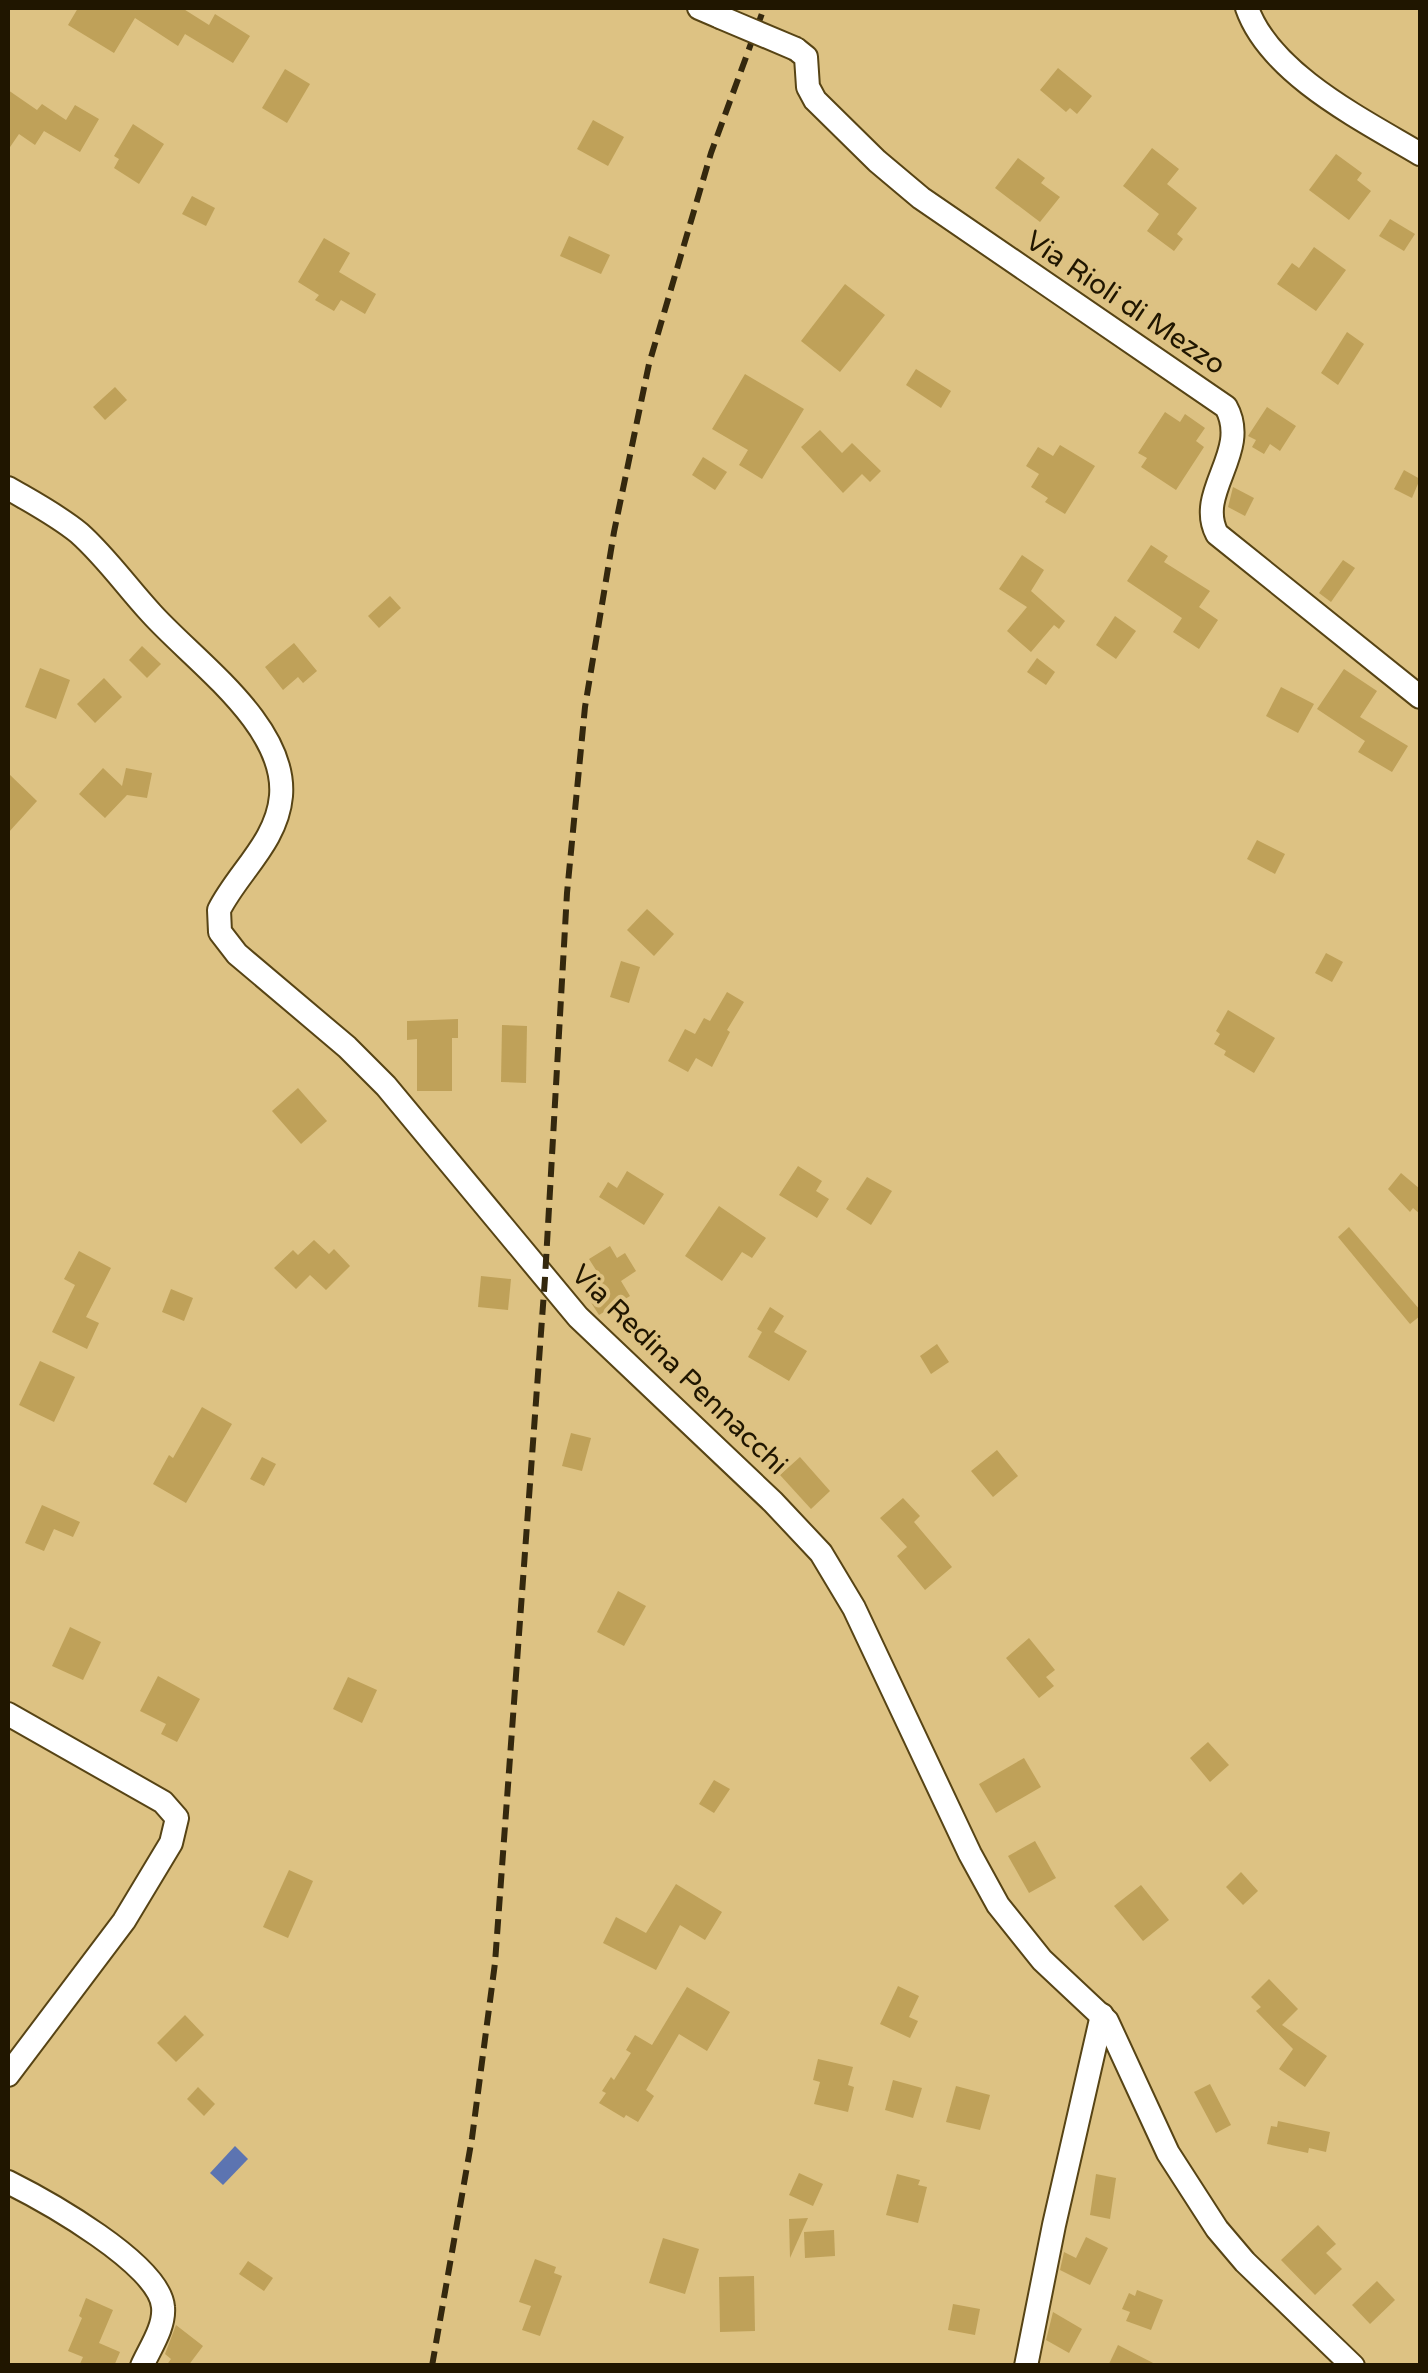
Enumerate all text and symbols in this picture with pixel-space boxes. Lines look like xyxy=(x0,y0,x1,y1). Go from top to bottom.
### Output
street label: Via Rioli di Mezzo xyxy=(1019,223,1232,382)
street label: Via Redina Pennacchi xyxy=(564,1258,795,1482)

